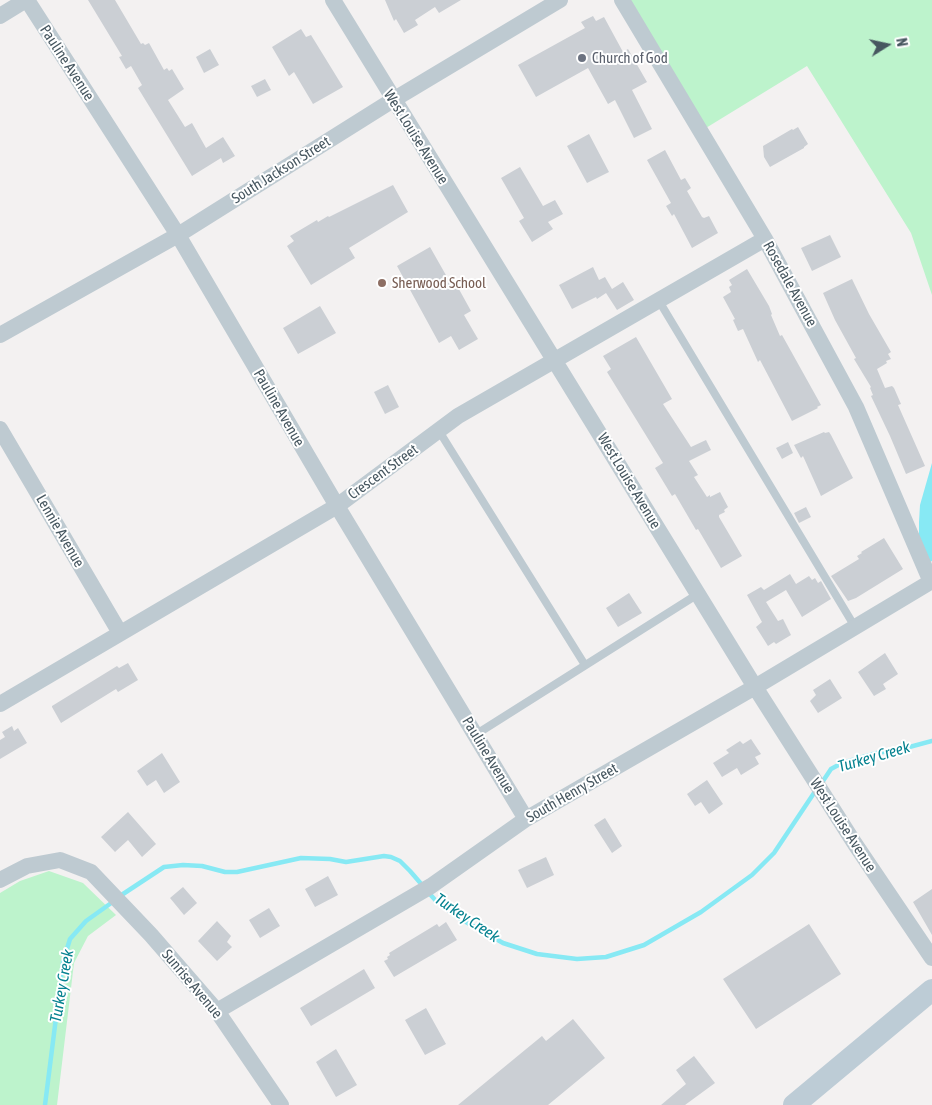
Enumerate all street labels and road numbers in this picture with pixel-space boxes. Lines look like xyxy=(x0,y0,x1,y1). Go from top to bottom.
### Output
street label: Pauline Avenue xyxy=(36,22,98,104)
street label: West Louise Avenue xyxy=(380,86,452,188)
street label: South Jackson Street xyxy=(228,132,334,208)
street label: Rosedale Avenue xyxy=(759,238,821,330)
street label: Pauline Avenue xyxy=(250,366,308,450)
street label: West Louise Avenue xyxy=(593,430,665,532)
street label: Crescent Street xyxy=(344,441,422,503)
street label: Lennie Avenue xyxy=(32,491,88,571)
street label: Pauline Avenue xyxy=(458,713,518,797)
street label: South Henry Street xyxy=(523,760,621,826)
street label: West Louise Avenue xyxy=(806,775,880,875)
street label: Sunrise Avenue xyxy=(158,946,226,1022)

